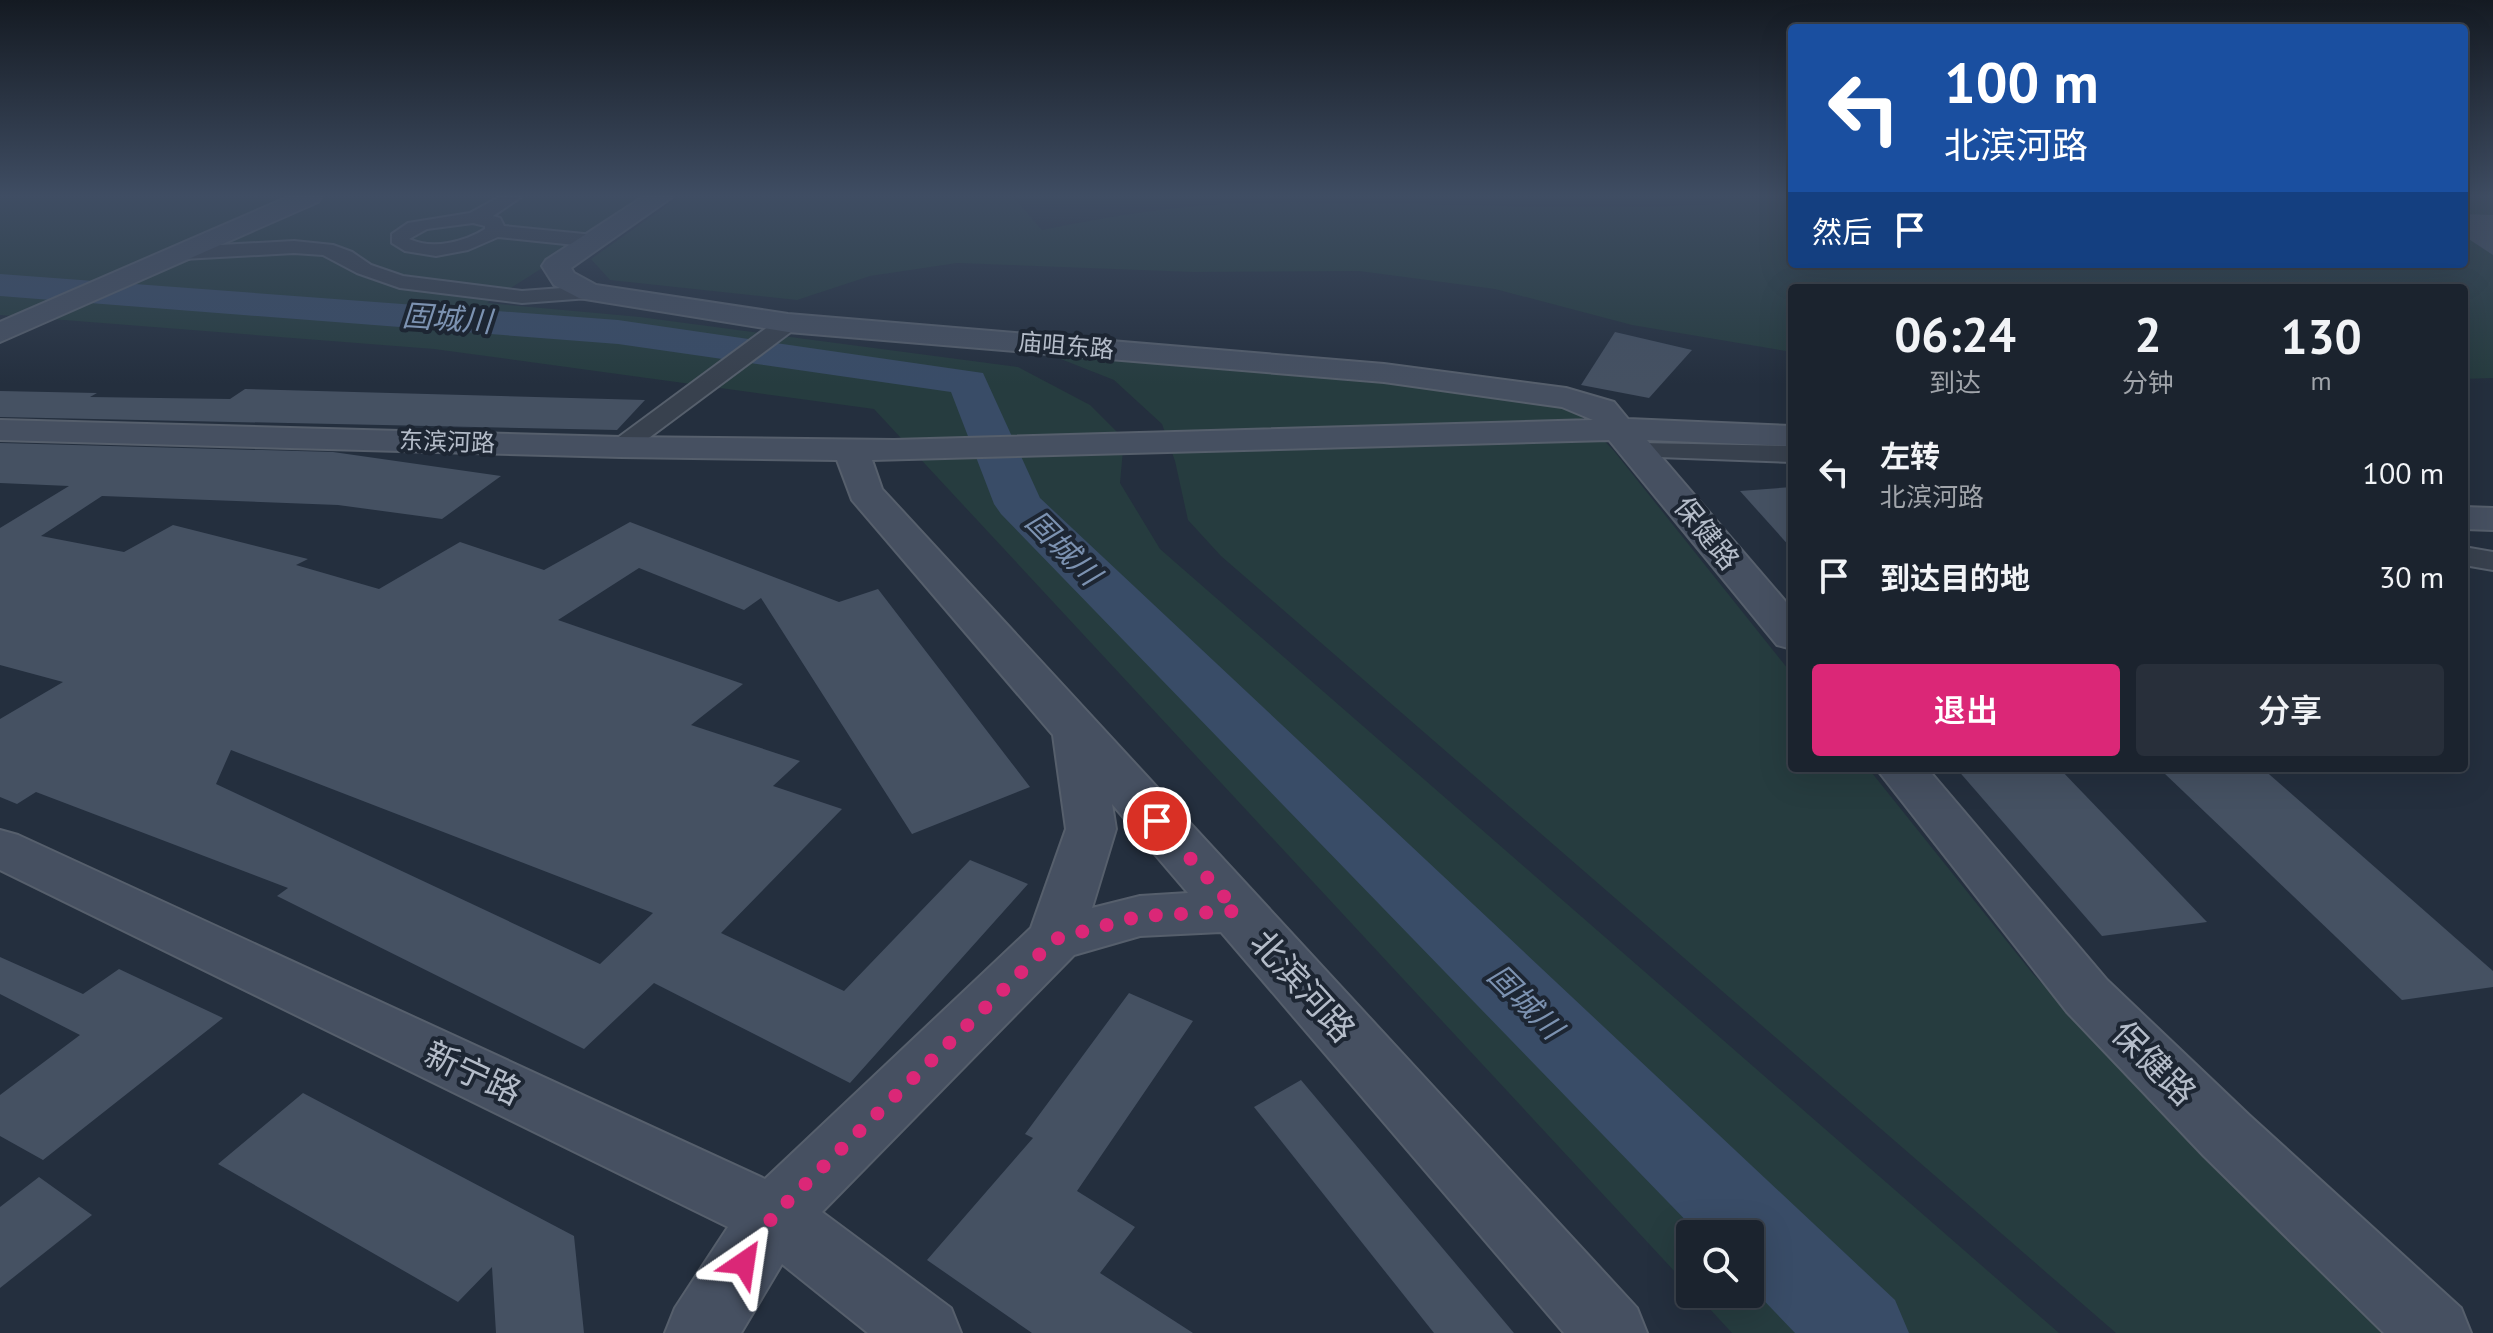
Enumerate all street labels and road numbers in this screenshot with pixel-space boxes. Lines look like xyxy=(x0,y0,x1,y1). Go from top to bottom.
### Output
street label: 庙咀东路 xyxy=(1017,326,1115,365)
street label: 东滨河路 xyxy=(399,424,496,459)
street label: 保健路 xyxy=(1667,488,1748,577)
street label: 北滨河路 xyxy=(1242,920,1366,1051)
street label: 保健路 xyxy=(2103,1011,2206,1114)
street label: 新宁路 xyxy=(418,1031,529,1114)

